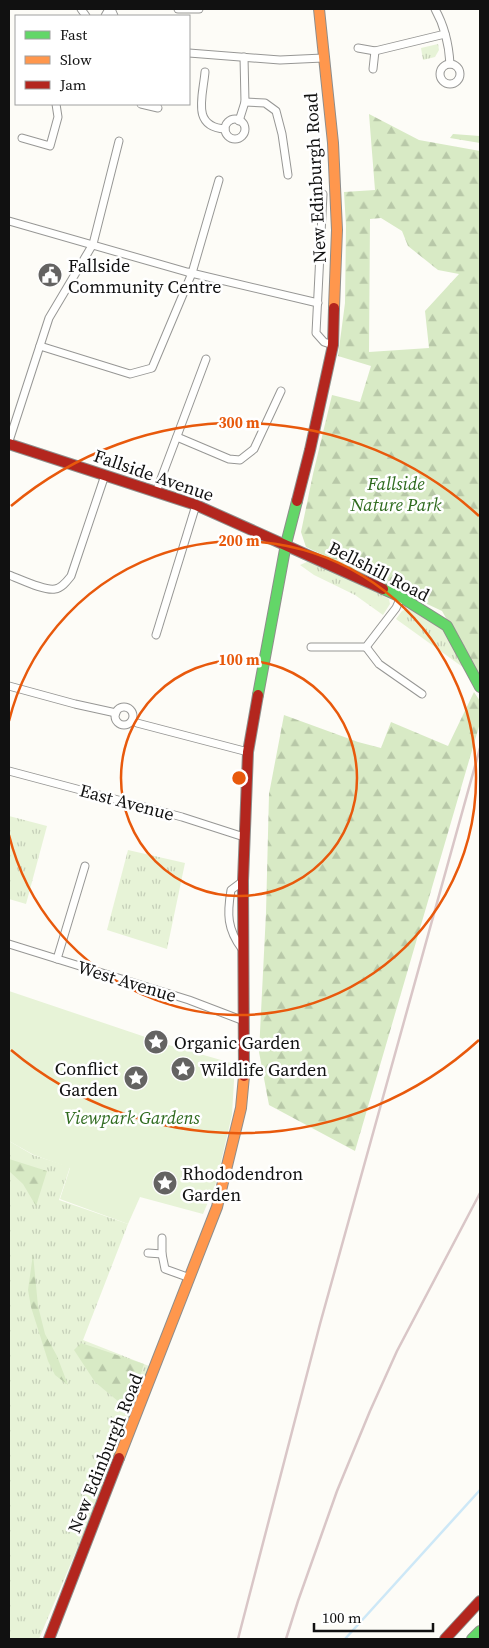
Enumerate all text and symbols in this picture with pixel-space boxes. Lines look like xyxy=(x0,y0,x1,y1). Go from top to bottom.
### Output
legend xyxy=(15,15,190,105)
text: Fast xyxy=(60,24,87,45)
text: Slow xyxy=(60,49,92,70)
text: Jam xyxy=(59,74,87,95)
street label: New Edinburgh Road xyxy=(298,92,332,264)
place label: Fallside Community Centre xyxy=(68,253,221,299)
public building icon: Fallside Community Centre xyxy=(37,262,63,288)
text: 300 m xyxy=(218,412,260,433)
street label: Fallside Avenue xyxy=(91,443,217,507)
park label: Fallside Nature Park xyxy=(349,471,442,517)
text: 200 m xyxy=(218,530,260,551)
street label: Bellshill Road xyxy=(324,535,434,607)
text: 100 m xyxy=(218,649,260,670)
centre of rings xyxy=(230,769,248,787)
street label: East Avenue xyxy=(77,777,177,827)
street label: West Avenue xyxy=(74,954,180,1008)
place icon: Organic Garden xyxy=(143,1029,169,1055)
place label: Organic Garden xyxy=(174,1030,301,1055)
place label: Conflict Garden xyxy=(55,1056,118,1102)
place icon: Wildlife Garden xyxy=(170,1056,196,1082)
place label: Wildlife Garden xyxy=(200,1057,327,1082)
place icon: Conflict Garden xyxy=(123,1065,149,1091)
park label: Viewpark Gardens xyxy=(64,1105,200,1130)
place label: Rhododendron Garden xyxy=(182,1161,303,1207)
place icon: Rhododendron Garden xyxy=(152,1170,178,1196)
street label: New Edinburgh Road xyxy=(61,1369,149,1537)
scale bar xyxy=(314,1600,433,1632)
text: 100 m xyxy=(322,1607,362,1628)

